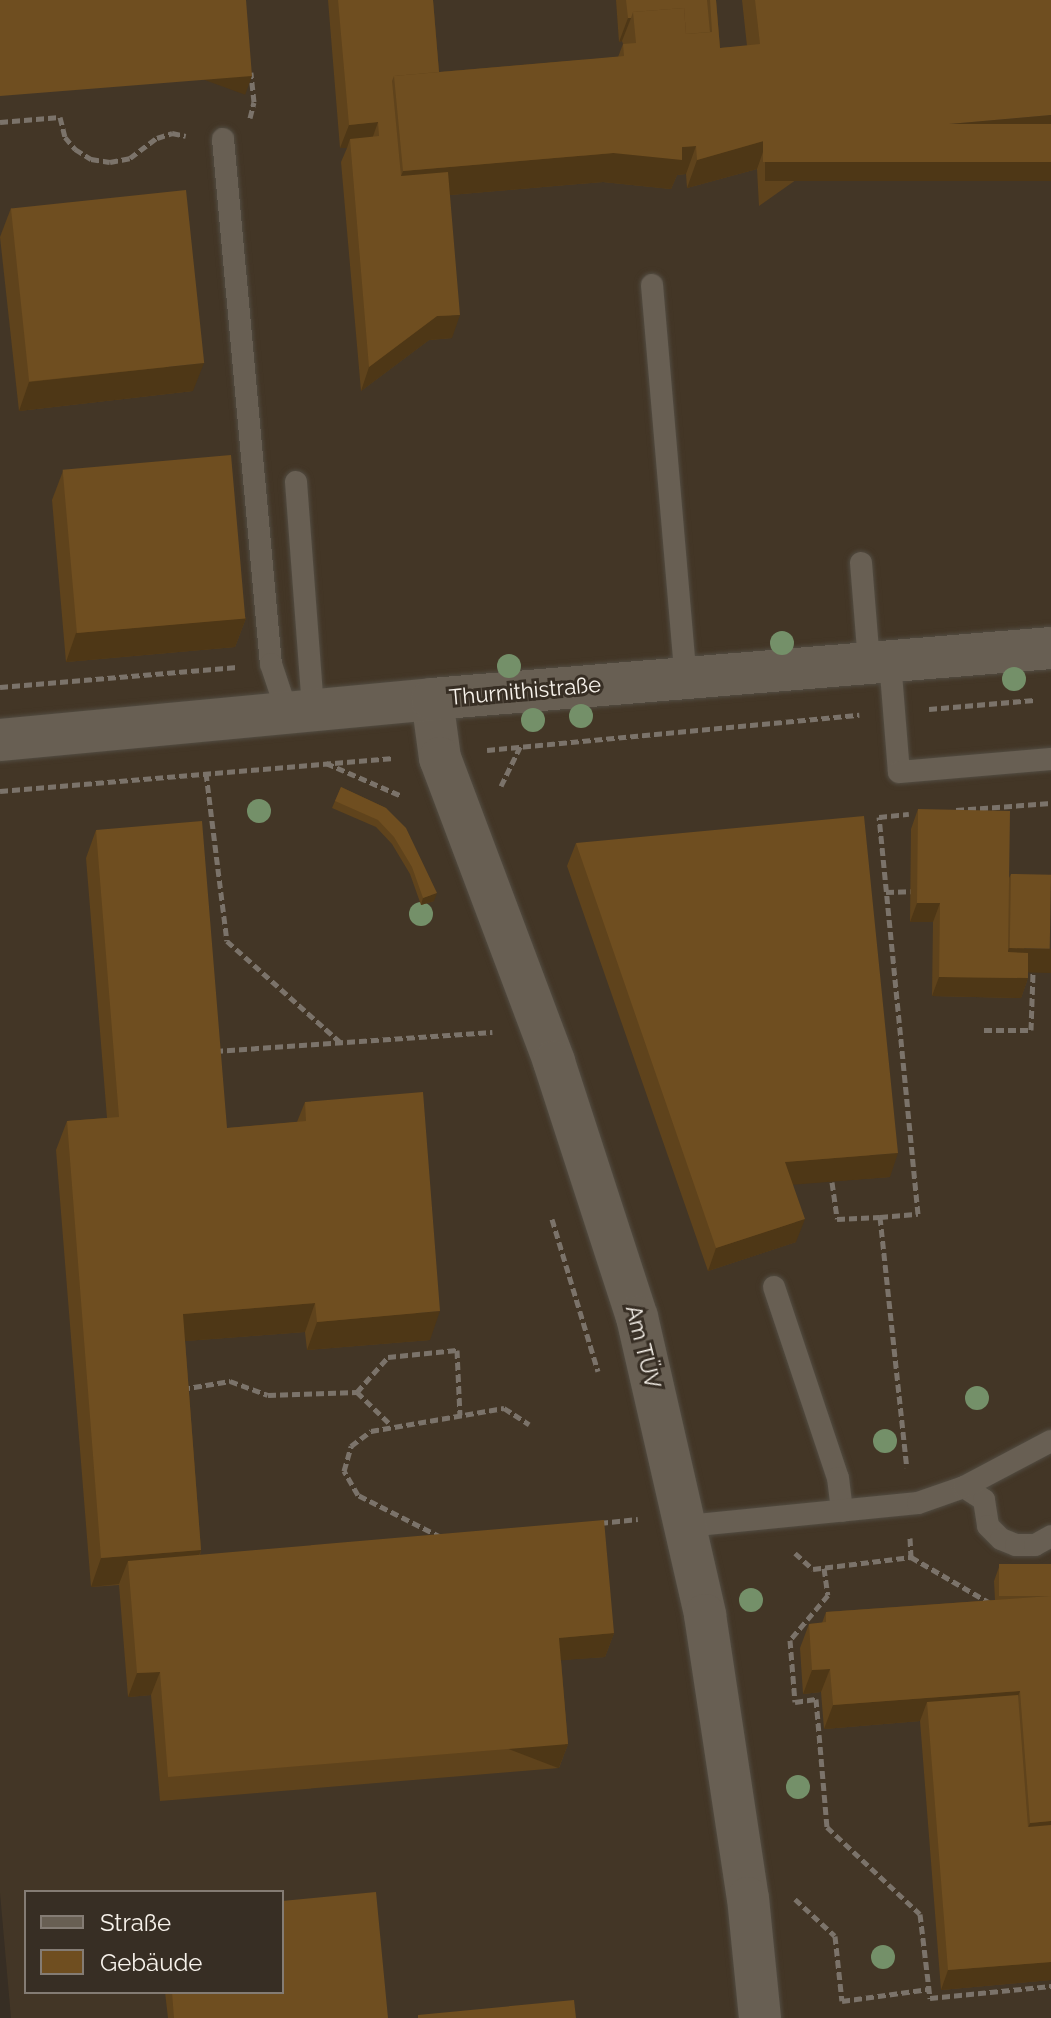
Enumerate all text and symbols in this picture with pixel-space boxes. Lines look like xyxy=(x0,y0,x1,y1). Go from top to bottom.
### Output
street label: Thurnithistraße xyxy=(448,671,602,711)
street label: Am TÜV xyxy=(620,1302,666,1392)
legend xyxy=(24,1890,284,1994)
text: Straße xyxy=(100,1908,171,1937)
text: Gebäude xyxy=(100,1948,202,1977)

